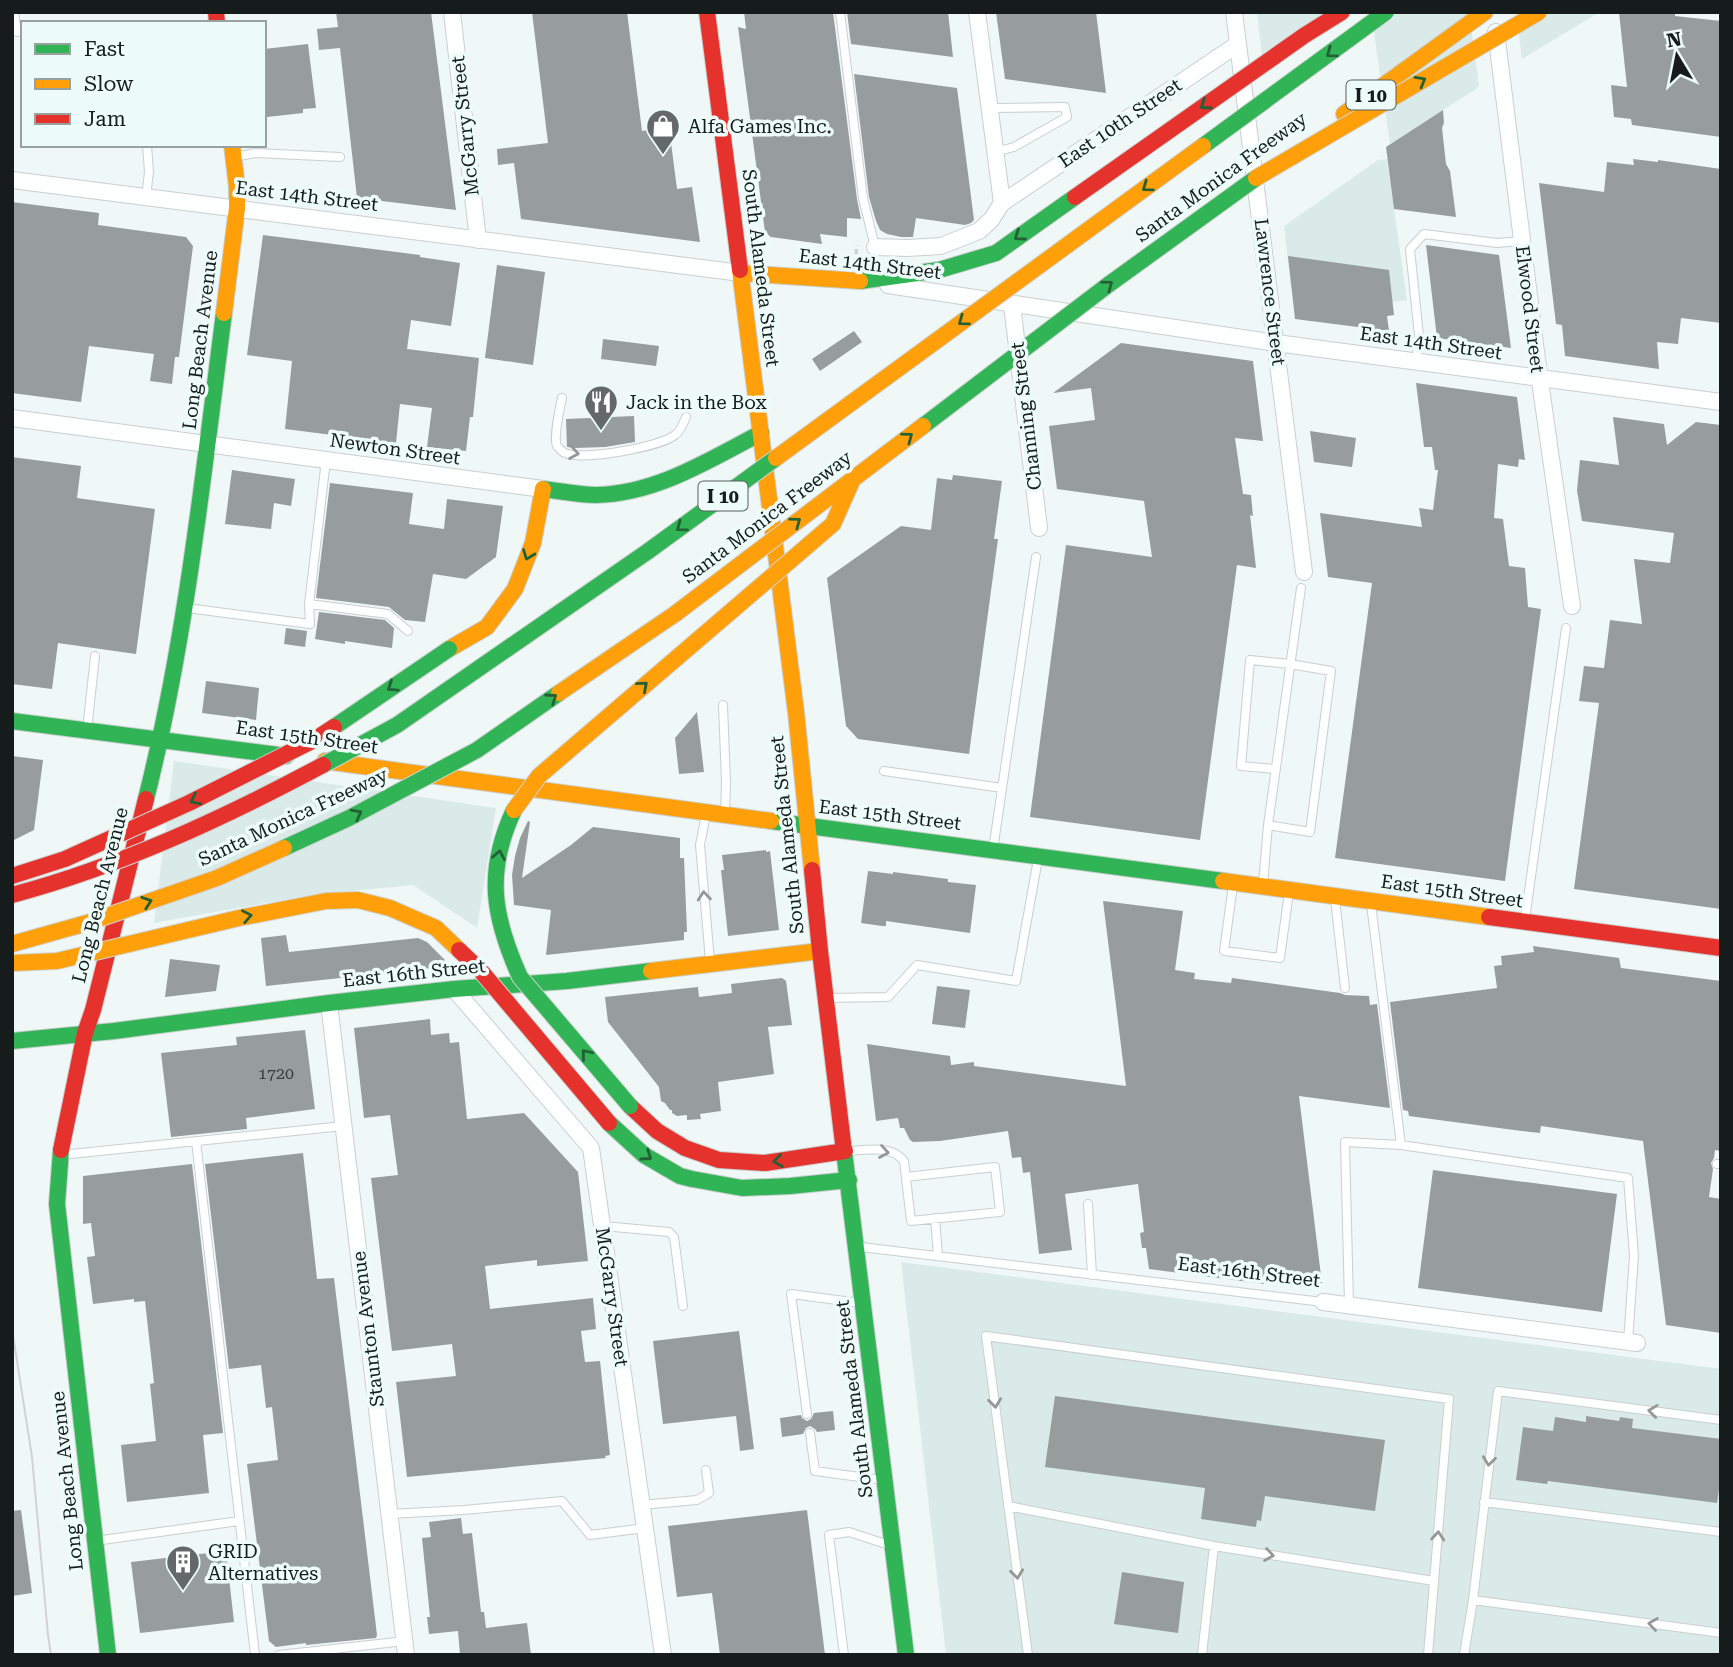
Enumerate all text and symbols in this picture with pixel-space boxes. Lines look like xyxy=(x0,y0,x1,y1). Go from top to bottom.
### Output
legend xyxy=(21,21,266,147)
north arrow xyxy=(1642,21,1712,91)
text: N xyxy=(1665,27,1684,52)
text: Fast xyxy=(84,37,125,61)
one-way arrow xyxy=(1326,44,1339,57)
street label: McGarry Street xyxy=(446,55,484,197)
text: Slow xyxy=(84,72,134,96)
street label: East 10th Street xyxy=(1054,73,1186,173)
one-way arrow xyxy=(1413,76,1426,89)
road number: I 10 xyxy=(1346,80,1396,110)
one-way arrow xyxy=(1200,97,1213,109)
text: Jam xyxy=(84,107,126,131)
shop icon: Alfa Games Inc. xyxy=(644,107,682,156)
street label: Santa Monica Freeway xyxy=(1131,107,1312,247)
place label: Alfa Games Inc. xyxy=(688,115,831,138)
street label: South Alameda Street xyxy=(737,168,785,368)
street label: East 14th Street xyxy=(234,176,380,216)
one-way arrow xyxy=(1142,178,1155,191)
street label: Lawrence Street xyxy=(1250,217,1290,367)
one-way arrow xyxy=(1014,228,1027,240)
street label: East 14th Street xyxy=(797,244,943,284)
street label: Elwood Street xyxy=(1511,244,1549,374)
street label: Long Beach Avenue xyxy=(178,249,222,431)
one-way arrow xyxy=(1100,280,1113,293)
one-way arrow xyxy=(958,313,971,325)
street label: East 14th Street xyxy=(1358,322,1504,364)
street label: Channing Street xyxy=(1005,341,1047,491)
restaurant icon: Jack in the Box xyxy=(582,383,620,432)
place label: Jack in the Box xyxy=(626,391,767,414)
street label: Newton Street xyxy=(328,428,462,470)
one-way arrow xyxy=(900,433,913,446)
one-way arrow xyxy=(568,445,579,460)
street label: Santa Monica Freeway xyxy=(678,445,857,588)
road number: I 10 xyxy=(698,482,748,510)
one-way arrow xyxy=(789,517,801,530)
one-way arrow xyxy=(676,519,689,532)
one-way arrow xyxy=(522,549,536,561)
one-way arrow xyxy=(387,679,400,692)
one-way arrow xyxy=(635,682,648,694)
one-way arrow xyxy=(544,694,557,706)
street label: East 15th Street xyxy=(234,716,380,758)
street label: South Alameda Street xyxy=(765,735,809,935)
street label: Santa Monica Freeway xyxy=(195,763,392,871)
one-way arrow xyxy=(190,792,202,806)
street label: East 15th Street xyxy=(817,795,963,835)
street label: Long Beach Avenue xyxy=(67,805,133,985)
one-way arrow xyxy=(350,809,362,822)
one-way arrow xyxy=(490,849,505,861)
street label: East 15th Street xyxy=(1379,870,1525,912)
one-way arrow xyxy=(697,890,712,901)
one-way arrow xyxy=(141,896,153,910)
one-way arrow xyxy=(241,910,253,925)
street label: East 16th Street xyxy=(341,954,487,992)
one-way arrow xyxy=(582,1049,594,1062)
house number: 1720 xyxy=(258,1064,294,1083)
one-way arrow xyxy=(878,1144,890,1159)
one-way arrow xyxy=(639,1148,652,1160)
one-way arrow xyxy=(772,1153,784,1168)
street label: McGarry Street xyxy=(591,1226,633,1368)
street label: Staunton Avenue xyxy=(347,1250,389,1408)
street label: East 16th Street xyxy=(1176,1252,1322,1292)
street label: South Alameda Street xyxy=(830,1299,878,1499)
street label: Long Beach Avenue xyxy=(46,1390,88,1572)
one-way arrow xyxy=(988,1397,1003,1409)
one-way arrow xyxy=(1647,1403,1659,1418)
one-way arrow xyxy=(1482,1455,1497,1467)
one-way arrow xyxy=(1430,1530,1445,1541)
place label: GRID Alternatives xyxy=(208,1540,318,1585)
building icon: GRID Alternatives xyxy=(164,1543,202,1592)
one-way arrow xyxy=(1263,1547,1275,1562)
one-way arrow xyxy=(1010,1568,1025,1579)
one-way arrow xyxy=(1647,1617,1659,1632)

